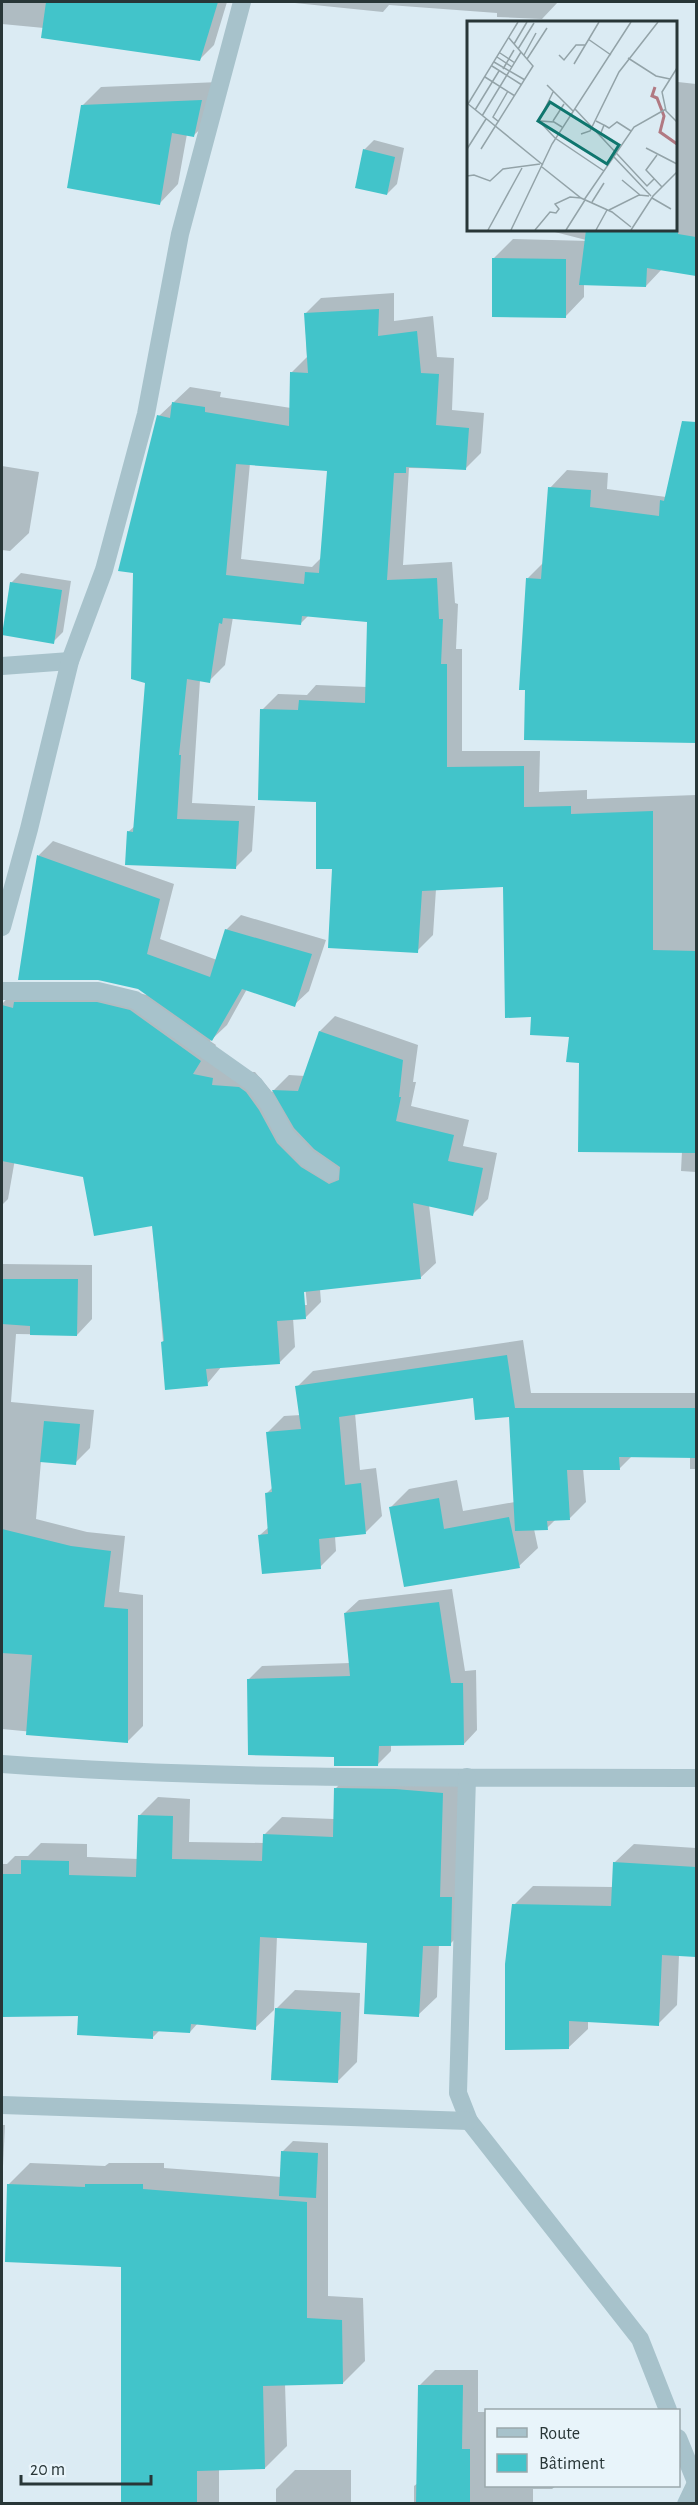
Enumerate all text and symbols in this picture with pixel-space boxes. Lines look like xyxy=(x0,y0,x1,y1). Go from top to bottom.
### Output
inset map xyxy=(467,21,677,231)
legend xyxy=(485,2409,680,2487)
text: Route xyxy=(539,2425,580,2443)
scale bar xyxy=(21,2448,152,2486)
text: Bâtiment xyxy=(539,2455,605,2473)
text: 20 m xyxy=(30,2461,65,2479)

